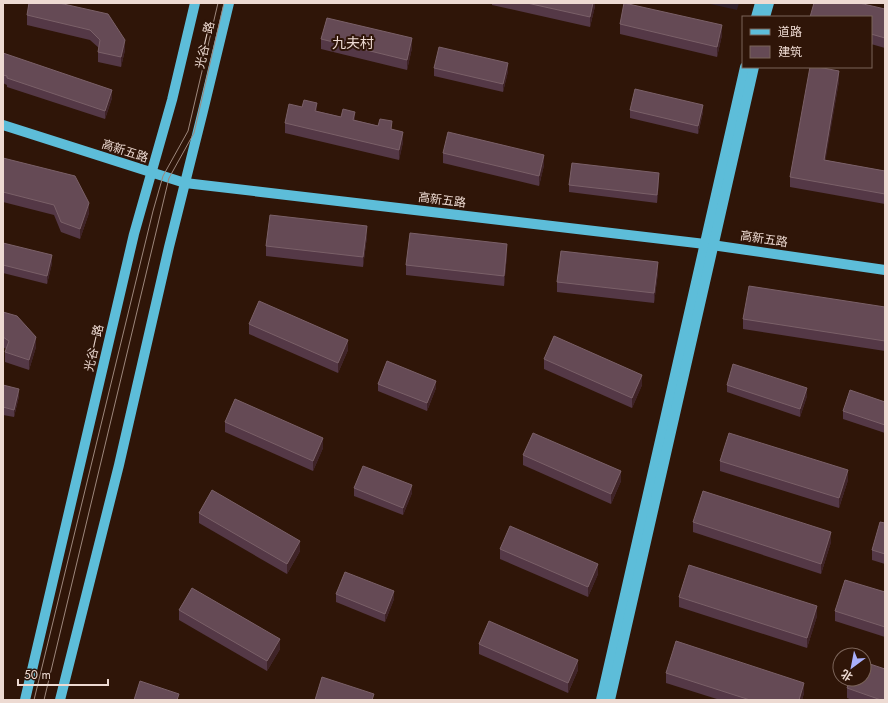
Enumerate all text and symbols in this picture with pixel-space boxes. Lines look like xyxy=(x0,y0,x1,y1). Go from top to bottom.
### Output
legend xyxy=(742,16,872,68)
street label: 光谷一路 xyxy=(191,20,219,70)
text: 道路 xyxy=(778,23,802,41)
district label: 九夫村 xyxy=(332,33,374,53)
text: 建筑 xyxy=(778,43,802,61)
street label: 高新五路 xyxy=(99,135,151,167)
street label: 高新五路 xyxy=(417,188,467,212)
street label: 高新五路 xyxy=(739,227,789,251)
street label: 光谷一路 xyxy=(80,323,108,373)
north arrow xyxy=(832,647,872,687)
scale bar xyxy=(18,661,108,687)
text: 50 m xyxy=(24,666,51,684)
text: 北 xyxy=(838,666,856,685)

